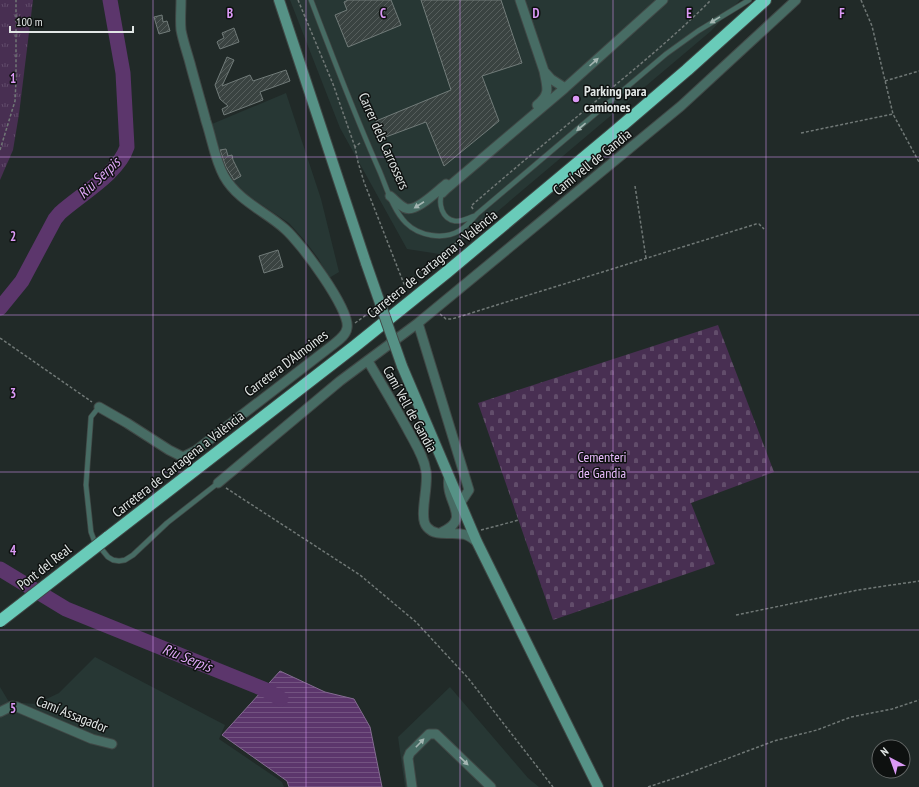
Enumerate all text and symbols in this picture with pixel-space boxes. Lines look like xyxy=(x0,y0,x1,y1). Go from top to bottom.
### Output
text: B xyxy=(227,5,233,22)
text: C xyxy=(380,5,386,22)
text: D xyxy=(533,5,540,22)
text: E xyxy=(686,5,692,22)
text: F xyxy=(839,5,845,22)
scale bar xyxy=(10,8,133,34)
text: 100 m xyxy=(16,14,43,29)
one-way arrow xyxy=(710,16,720,24)
one-way arrow xyxy=(589,57,599,66)
text: 1 xyxy=(10,70,16,87)
place label: Parking para camiones xyxy=(584,82,647,116)
street label: Carrer dels Carrossers xyxy=(355,90,414,193)
marker: Parking para camiones xyxy=(571,94,581,104)
one-way arrow xyxy=(575,122,586,131)
street label: Camí vell de Gandia xyxy=(549,125,635,199)
water label: Riu Serpis xyxy=(73,152,125,202)
one-way arrow xyxy=(413,201,425,208)
street label: Carretera de Cartagena a València xyxy=(363,206,501,322)
text: 2 xyxy=(10,228,16,245)
street label: Carretera D'Almoines xyxy=(241,326,332,400)
street label: Camí Vell de Gandia xyxy=(379,363,441,455)
text: 3 xyxy=(10,385,16,402)
street label: Carretera de Cartagena a València xyxy=(108,407,248,521)
park label: Cementeri de Gandia xyxy=(577,448,627,482)
street label: Pont del Real xyxy=(13,540,75,594)
text: 4 xyxy=(10,542,17,559)
water label: Riu Serpis xyxy=(160,639,217,677)
street label: Camí Assagador xyxy=(33,691,111,737)
text: 5 xyxy=(10,700,16,717)
one-way arrow xyxy=(415,738,425,748)
north arrow xyxy=(871,739,911,779)
text: N xyxy=(878,744,891,759)
one-way arrow xyxy=(458,756,469,765)

